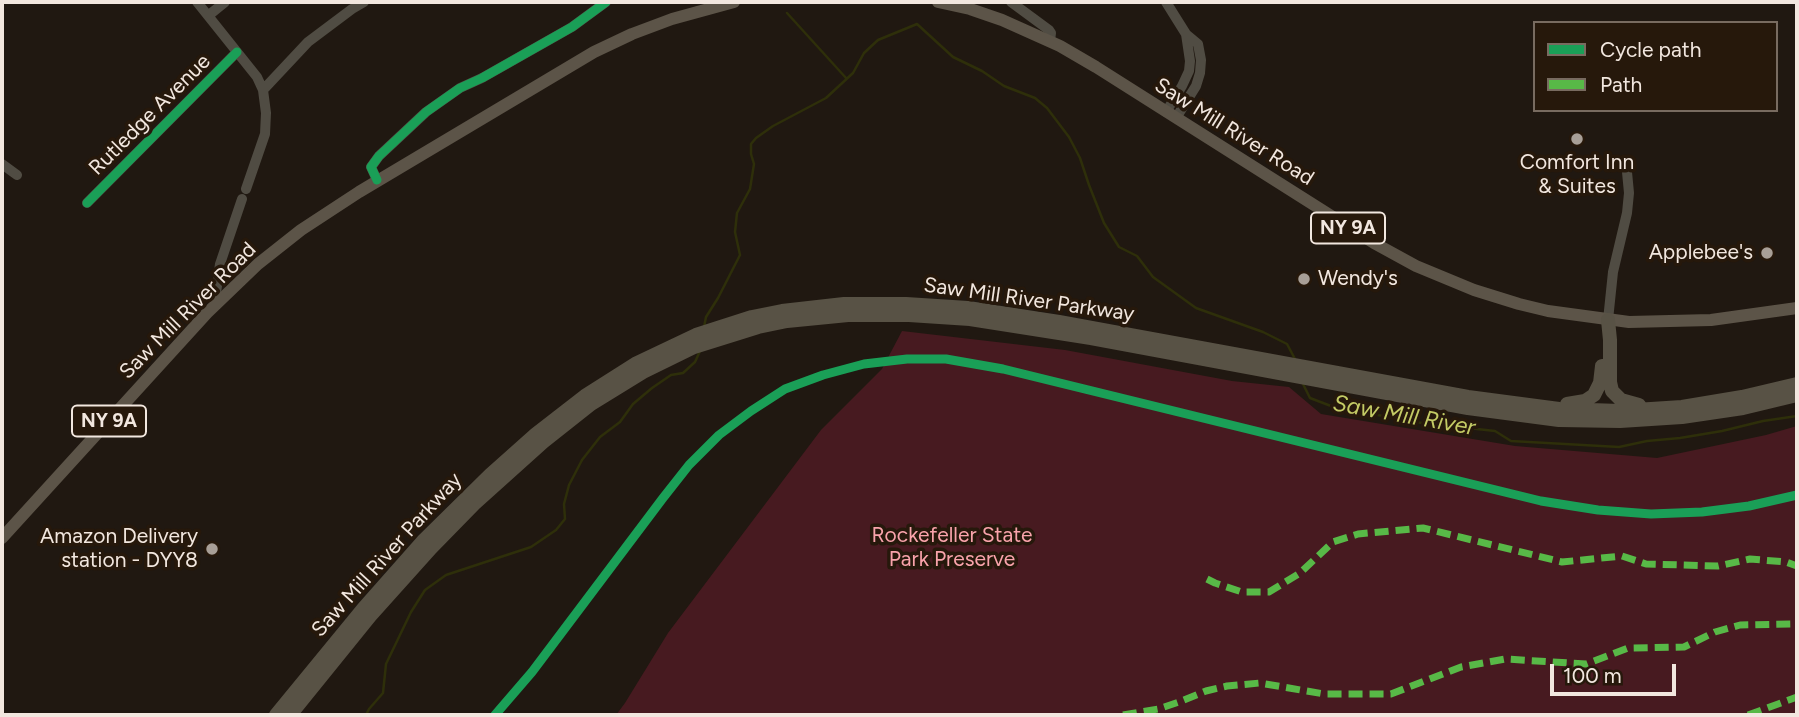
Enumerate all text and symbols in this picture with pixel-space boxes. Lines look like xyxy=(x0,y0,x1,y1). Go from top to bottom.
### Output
legend xyxy=(1533,21,1778,112)
text: Cycle path xyxy=(1600,37,1701,62)
street label: Rutledge Avenue xyxy=(84,49,216,181)
text: Path xyxy=(1600,72,1642,97)
street label: Saw Mill River Road xyxy=(1150,73,1318,191)
marker: Comfort Inn & Suites xyxy=(1569,131,1585,147)
place label: Comfort Inn & Suites xyxy=(1520,150,1634,200)
road number: NY 9A xyxy=(1311,212,1385,244)
street label: Saw Mill River Road xyxy=(114,237,262,385)
place label: Applebee's xyxy=(1649,240,1753,266)
marker: Applebee's xyxy=(1759,245,1775,261)
place label: Wendy's xyxy=(1318,266,1398,292)
marker: Wendy's xyxy=(1296,271,1312,287)
street label: Saw Mill River Parkway xyxy=(922,273,1136,327)
water label: Saw Mill River xyxy=(1331,390,1477,442)
road number: NY 9A xyxy=(72,406,146,436)
street label: Saw Mill River Parkway xyxy=(307,468,467,642)
park label: Rockefeller State Park Preserve xyxy=(871,523,1033,573)
place label: Amazon Delivery station - DYY8 xyxy=(40,524,198,574)
marker: Amazon Delivery station - DYY8 xyxy=(204,541,220,557)
scale bar xyxy=(1554,650,1680,694)
text: 100 m xyxy=(1563,663,1622,688)

